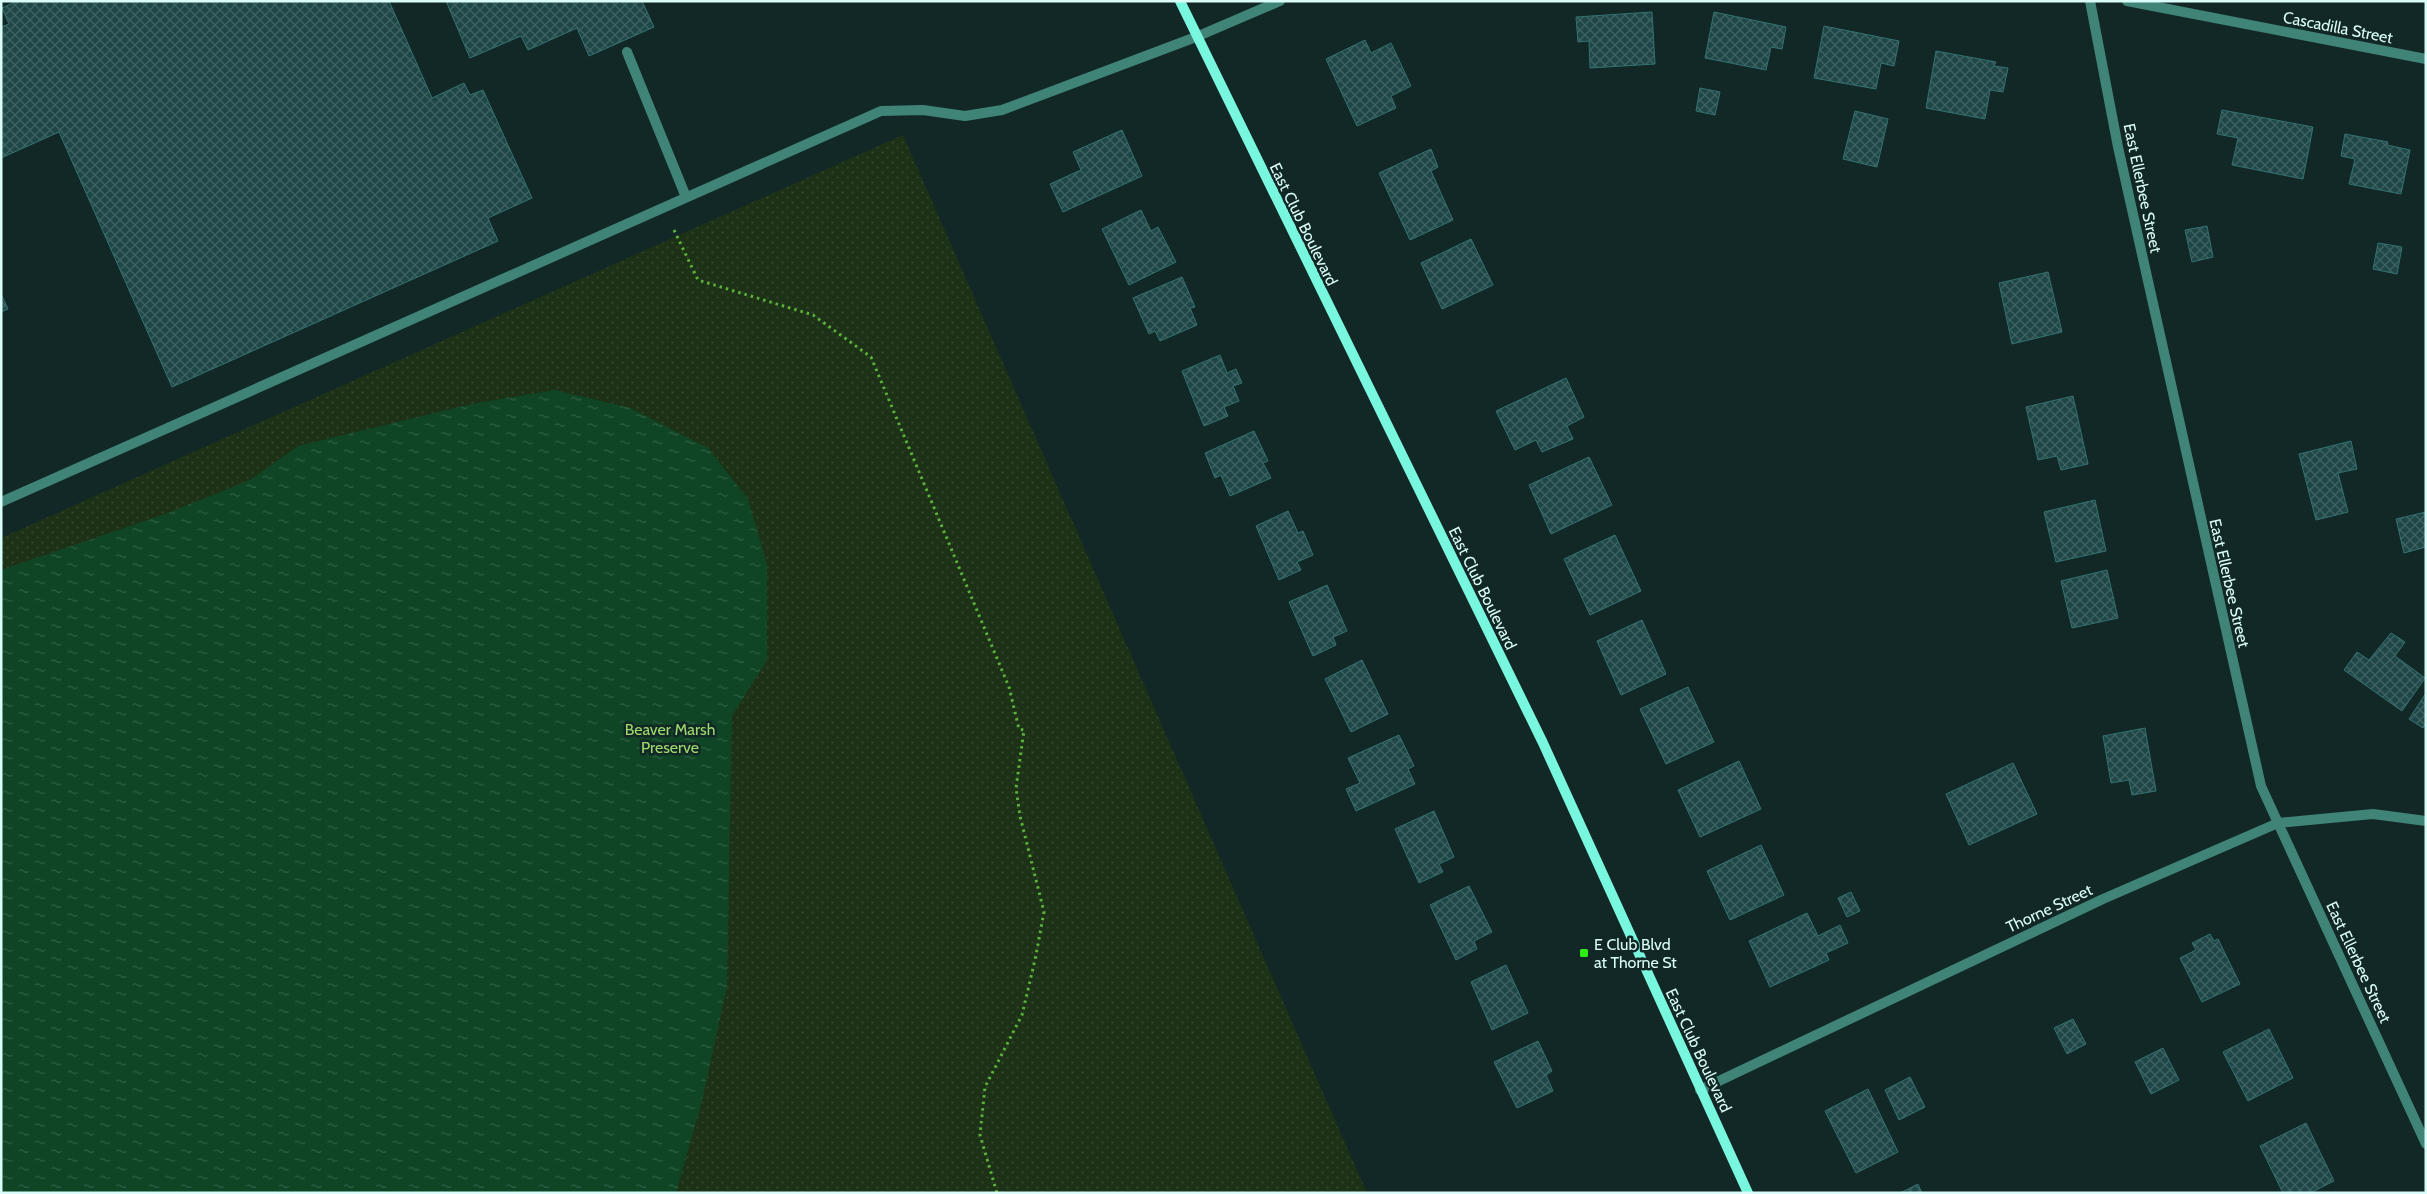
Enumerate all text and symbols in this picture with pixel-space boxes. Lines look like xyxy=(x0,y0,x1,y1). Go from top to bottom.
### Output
street label: Cascadilla Street xyxy=(2281,8,2395,48)
street label: East Ellerbee Street xyxy=(2120,122,2166,255)
street label: East Club Boulevard xyxy=(1266,160,1342,289)
street label: East Ellerbee Street xyxy=(2205,517,2254,650)
street label: East Club Boulevard xyxy=(1445,524,1521,653)
park label: Beaver Marsh Preserve xyxy=(625,720,715,757)
street label: Thorne Street xyxy=(2003,880,2096,937)
street label: East Ellerbee Street xyxy=(2322,899,2395,1026)
place label: E Club Blvd at Thorne St xyxy=(1594,935,1677,972)
marker: E Club Blvd at Thorne St xyxy=(1578,947,1590,959)
street label: East Club Boulevard xyxy=(1662,985,1736,1115)

